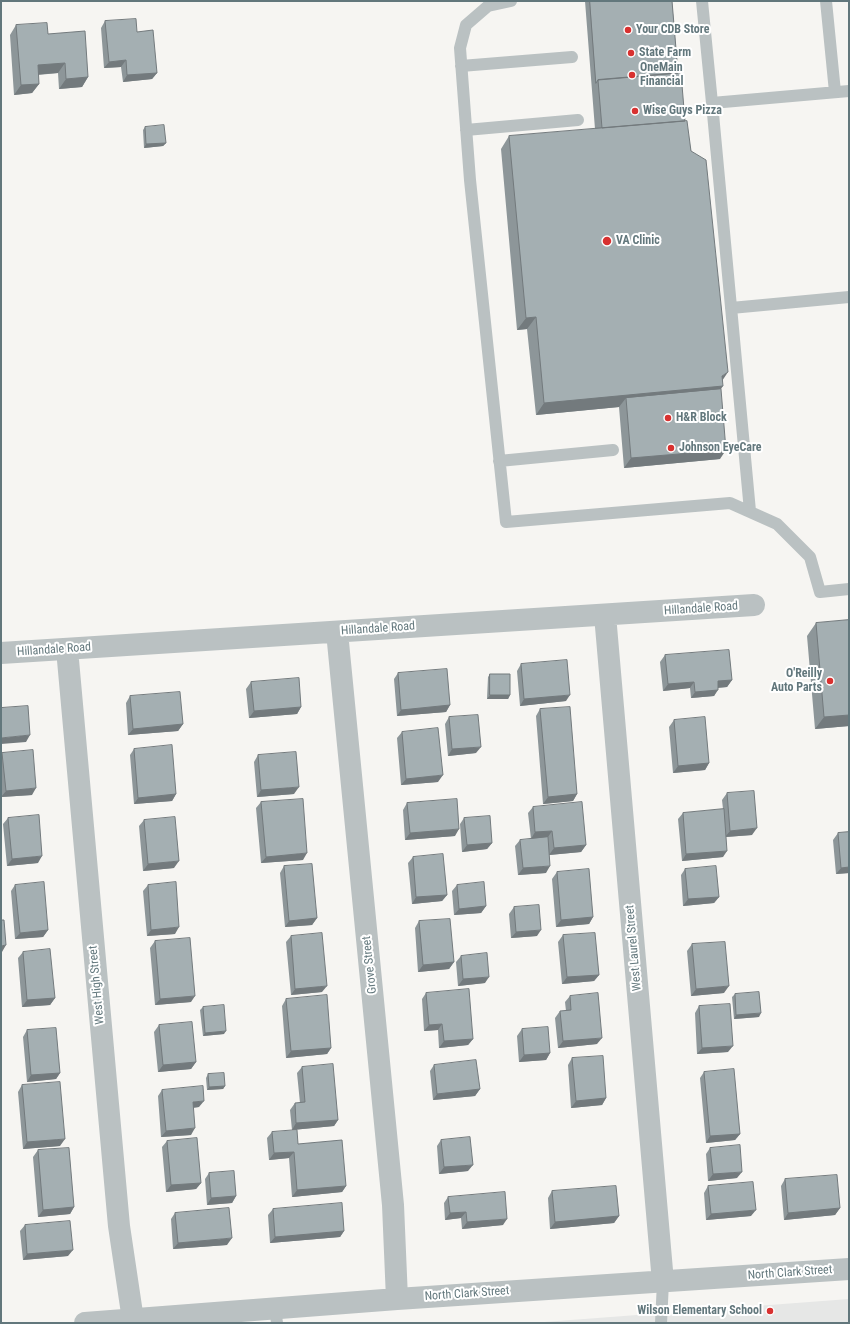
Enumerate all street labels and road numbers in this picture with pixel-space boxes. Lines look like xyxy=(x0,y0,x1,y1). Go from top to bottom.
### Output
street label: Hillandale Road xyxy=(663,599,739,619)
street label: Hillandale Road xyxy=(340,619,416,639)
street label: Hillandale Road xyxy=(16,640,92,660)
street label: West Laurel Street xyxy=(623,904,645,992)
street label: Grove Street xyxy=(360,935,380,995)
street label: West High Street xyxy=(86,945,108,1025)
street label: North Clark Street xyxy=(747,1263,833,1283)
street label: North Clark Street xyxy=(424,1284,510,1304)

